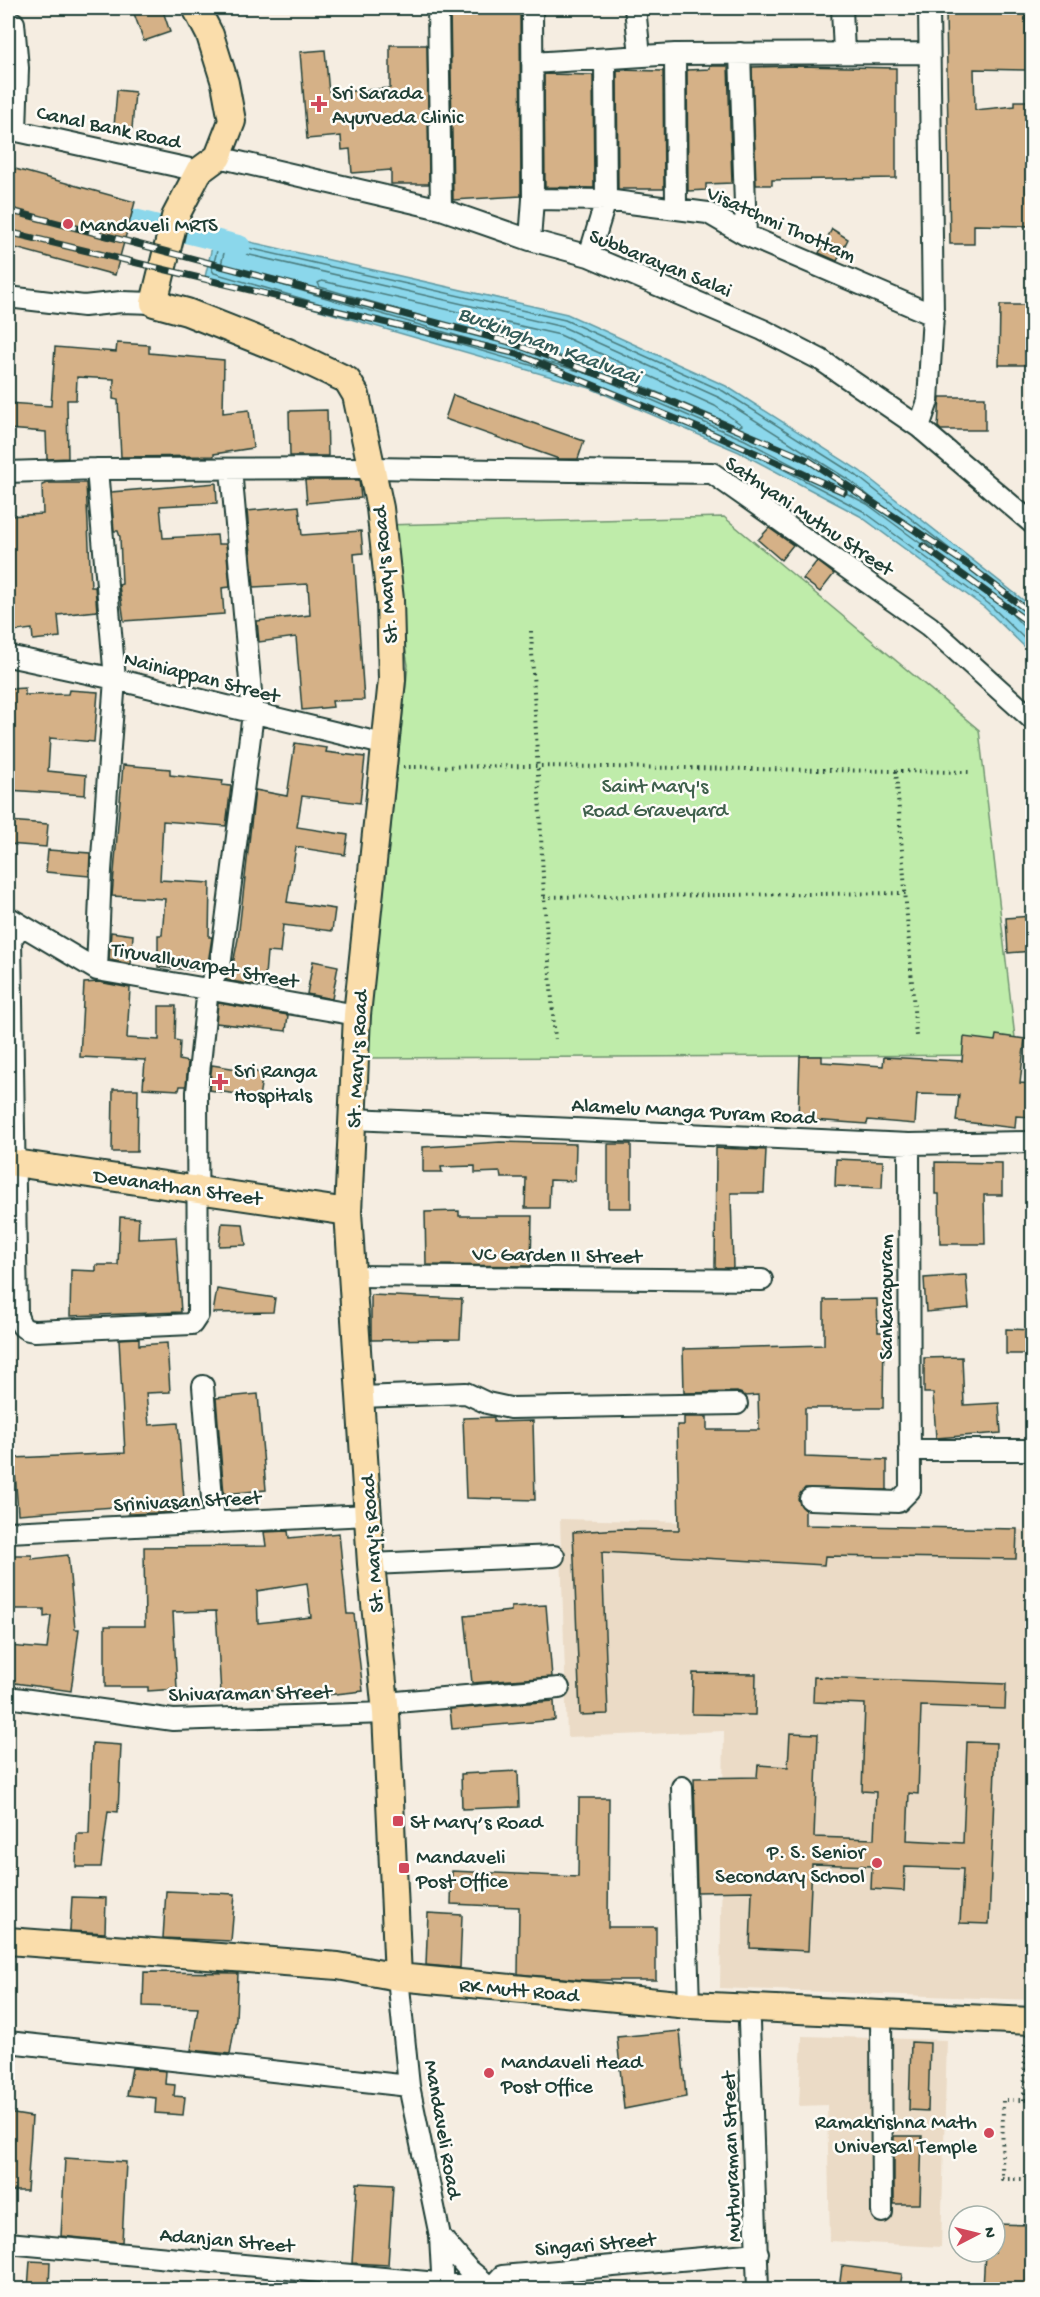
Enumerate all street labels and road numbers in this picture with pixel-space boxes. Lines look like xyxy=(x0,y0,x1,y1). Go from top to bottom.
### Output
street label: Canal Bank Road xyxy=(34,102,184,157)
street label: Visatchmi Thottam xyxy=(701,182,859,270)
street label: Subbarayan Salai xyxy=(585,225,735,305)
street label: Sathyani Muthu Street xyxy=(719,452,899,585)
street label: St. Mary's Road xyxy=(369,503,406,644)
street label: Nainiappan Street xyxy=(121,648,284,711)
street label: Tiruvalluvarpet Street xyxy=(108,939,302,997)
street label: St. Mary's Road xyxy=(343,988,376,1129)
street label: Alamelu Manga Puram Road xyxy=(571,1095,818,1132)
street label: Devanathan Street xyxy=(90,1165,266,1214)
street label: Sankarapuram xyxy=(876,1234,901,1360)
street label: VC Garden II Street xyxy=(471,1244,644,1272)
street label: St. Mary's Road xyxy=(357,1472,392,1613)
street label: Srinivasan Street xyxy=(113,1487,264,1520)
street label: Shivaraman Street xyxy=(168,1682,334,1709)
street label: RK Mutt Road xyxy=(458,1975,581,2010)
street label: Mandaveli Road xyxy=(416,2058,465,2203)
street label: Muthuraman Street xyxy=(718,2069,749,2243)
street label: Adanjan Street xyxy=(158,2224,297,2261)
street label: Singari Street xyxy=(534,2229,659,2264)

